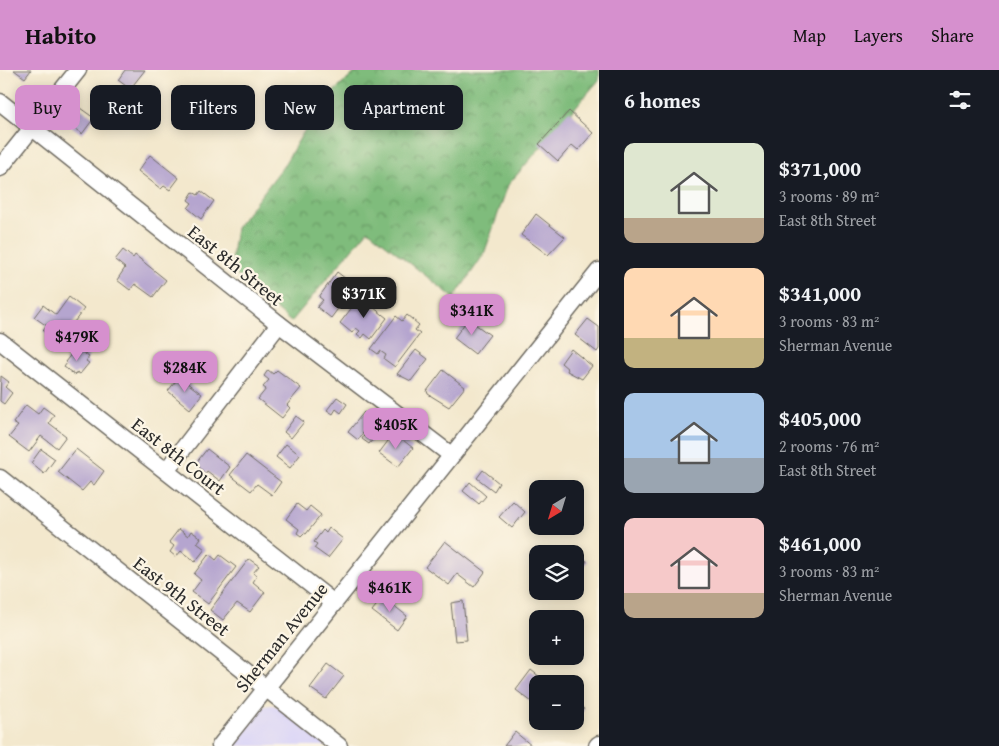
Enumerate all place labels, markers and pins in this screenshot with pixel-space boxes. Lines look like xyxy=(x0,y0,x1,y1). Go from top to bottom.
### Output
pin: $371K xyxy=(329,276,399,319)
pin: $341K xyxy=(437,294,507,336)
pin: $479K xyxy=(42,320,112,362)
pin: $284K xyxy=(150,350,220,393)
pin: $405K xyxy=(361,408,431,450)
pin: $461K xyxy=(355,570,425,613)

